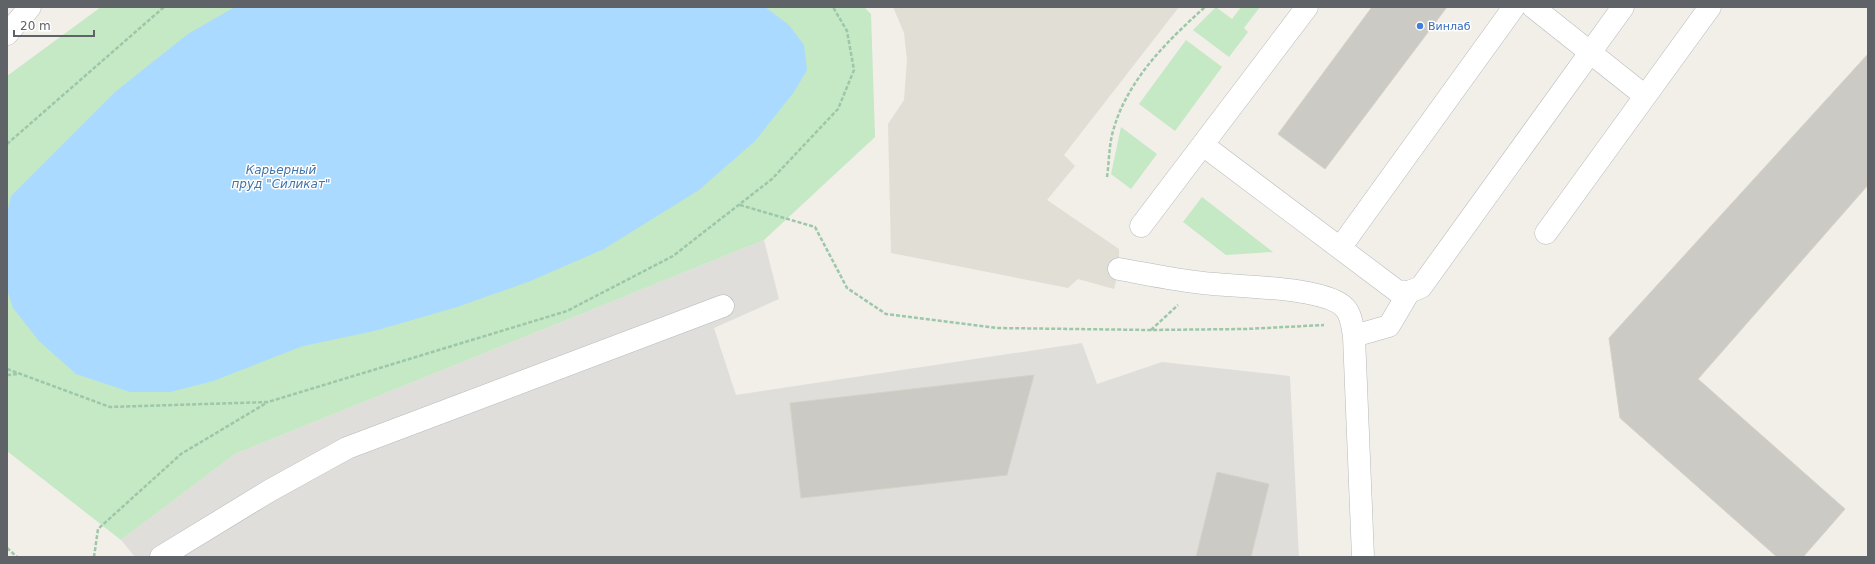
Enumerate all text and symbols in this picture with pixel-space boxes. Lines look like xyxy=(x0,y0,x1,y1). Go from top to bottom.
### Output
scale bar xyxy=(14,12,94,38)
text: 20 m xyxy=(20,19,51,33)
place label: Винлаб xyxy=(1428,20,1471,33)
marker: Винлаб xyxy=(1415,21,1425,31)
water label: Карьерный пруд "Силикат" xyxy=(232,163,330,191)

